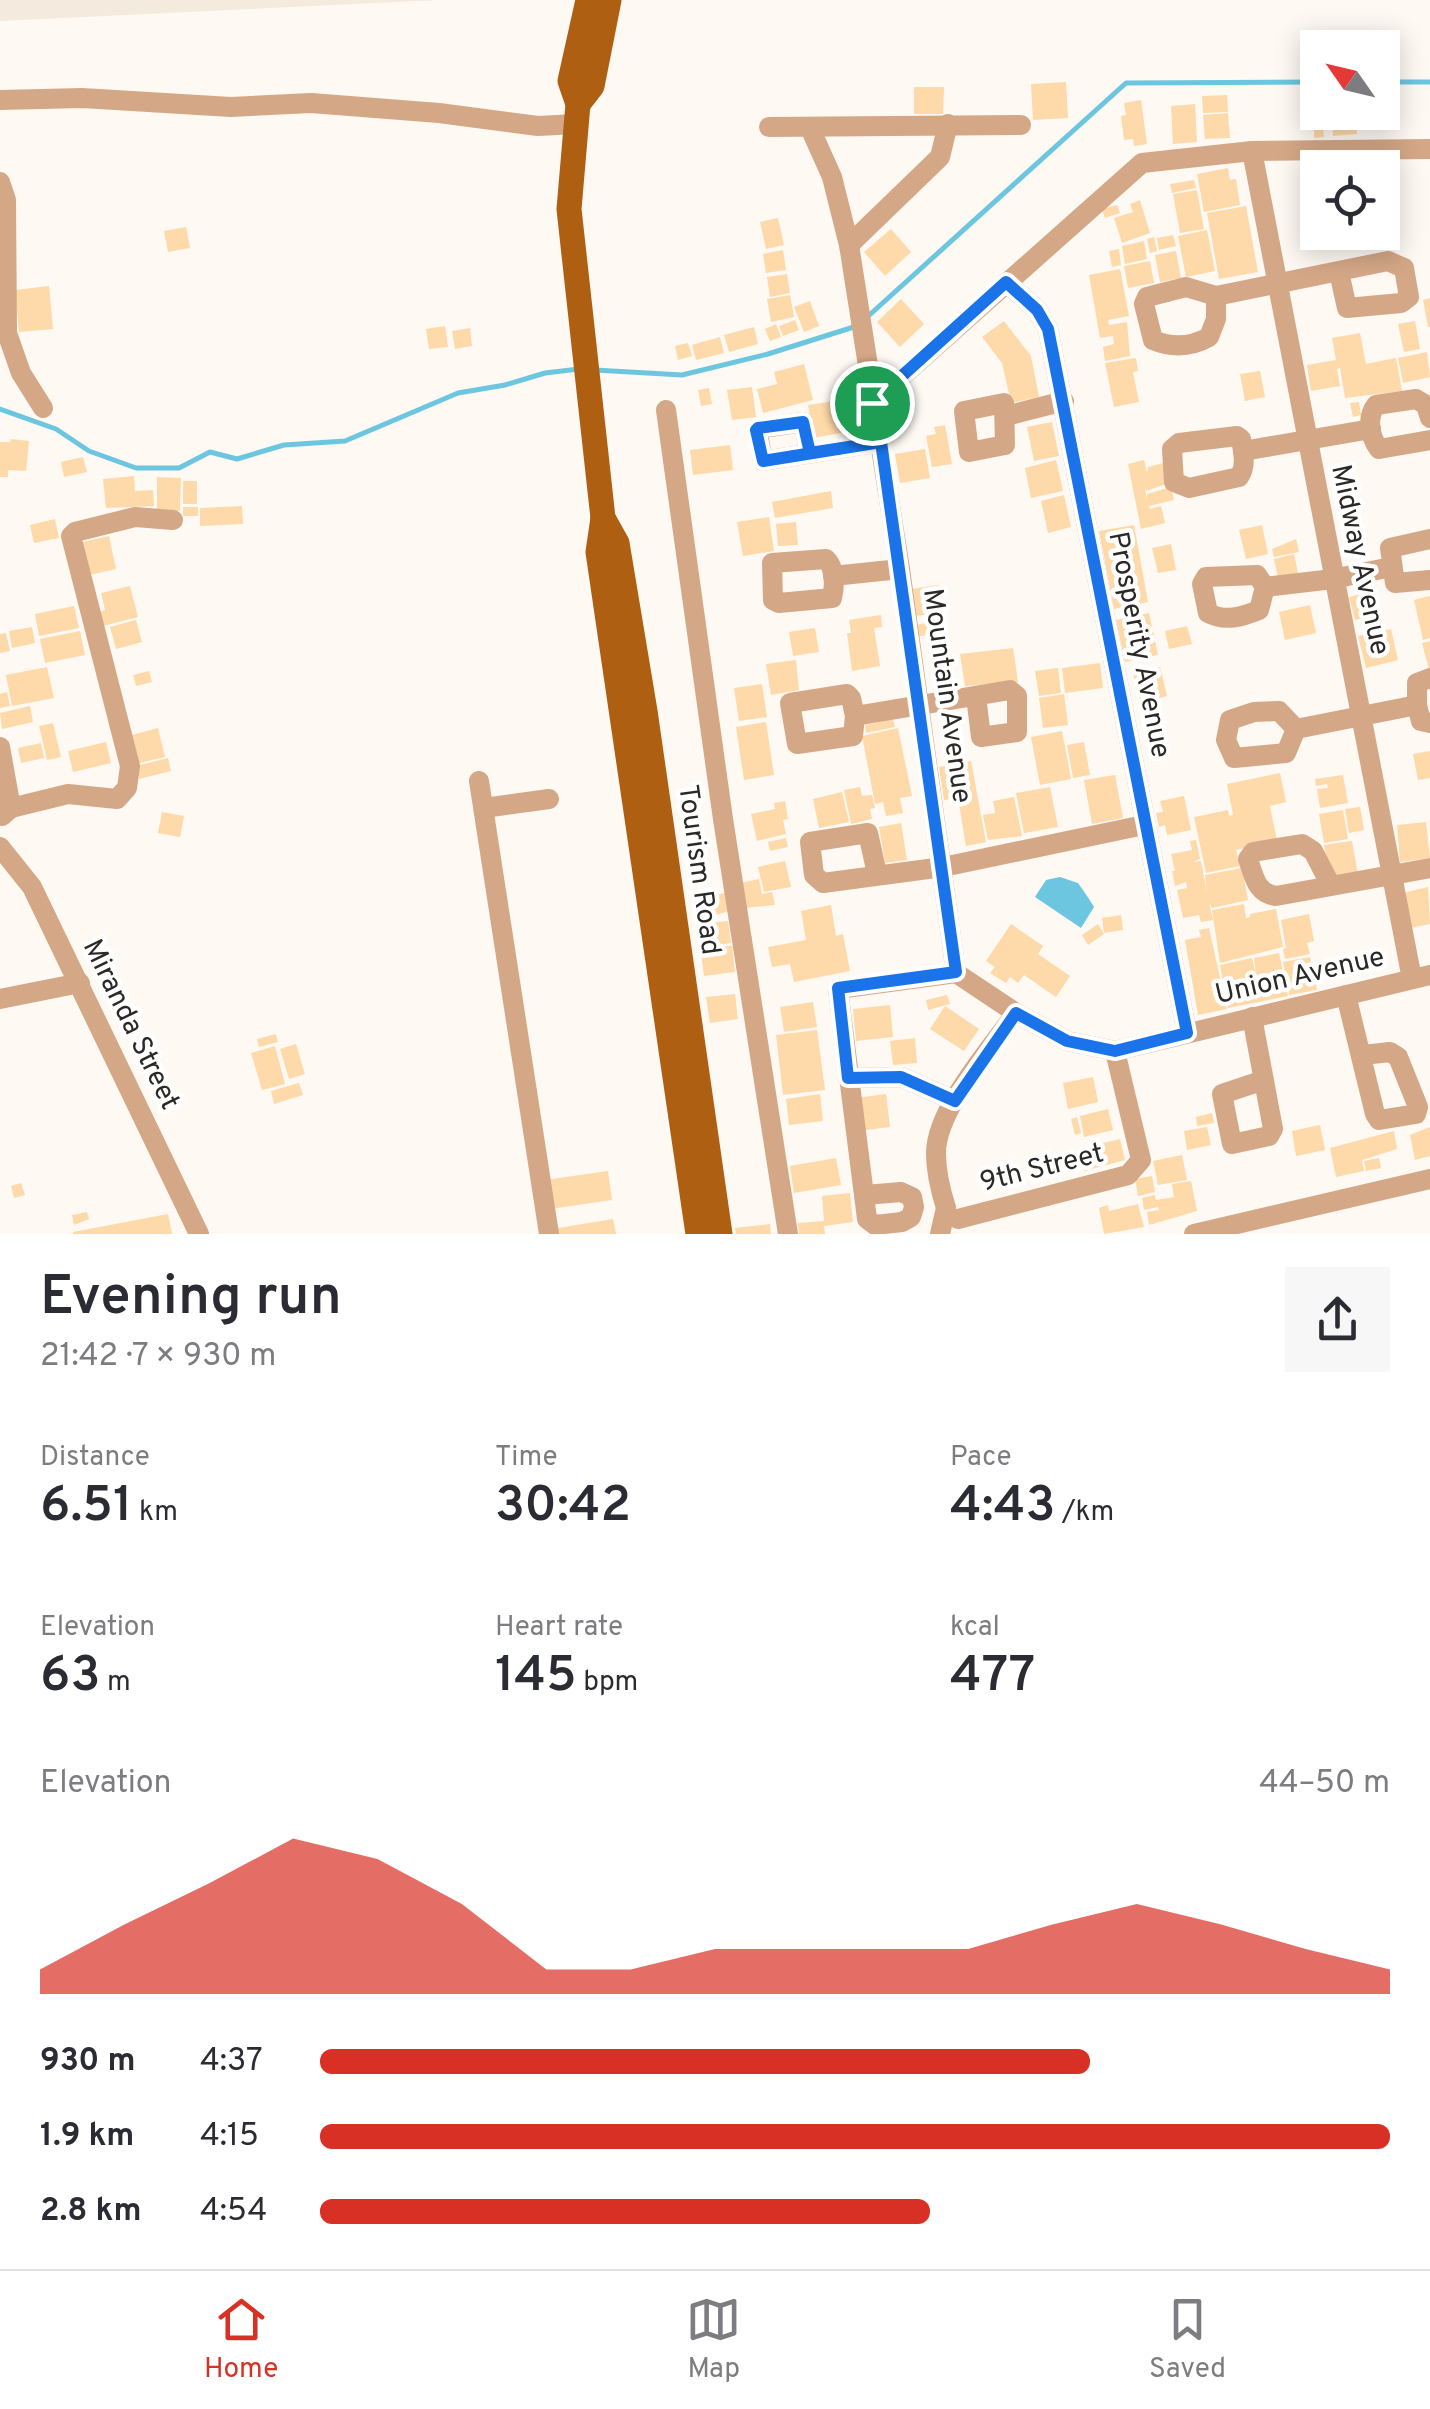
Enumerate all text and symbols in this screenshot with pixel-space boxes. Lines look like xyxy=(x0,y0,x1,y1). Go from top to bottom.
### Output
north arrow xyxy=(1300,30,1400,130)
map controls xyxy=(1300,30,1400,250)
button: locate xyxy=(1300,150,1400,250)
pin xyxy=(830,361,915,446)
icon: arrive xyxy=(845,376,900,431)
street label: Midway Avenue xyxy=(1321,462,1397,658)
street label: Prosperity Avenue xyxy=(1098,529,1178,761)
street label: Mountain Avenue xyxy=(913,586,979,806)
street label: Tourism Road xyxy=(668,783,728,957)
street label: Miranda Street xyxy=(73,934,187,1116)
street label: Union Avenue xyxy=(1212,940,1388,1014)
street label: 9th Street xyxy=(976,1136,1108,1202)
text: Evening run xyxy=(40,1264,342,1334)
button: share xyxy=(1285,1267,1390,1372)
text: 21:42 · 7 × 930 m xyxy=(40,1337,276,1377)
text: Distance xyxy=(40,1440,150,1476)
text: Time xyxy=(495,1440,558,1476)
text: Pace xyxy=(950,1440,1012,1476)
text: 6.51 xyxy=(40,1476,133,1539)
text: 30:42 xyxy=(495,1476,631,1539)
text: 4:43 xyxy=(950,1476,1055,1539)
text: km xyxy=(133,1495,178,1531)
text: /km xyxy=(1055,1495,1114,1531)
text: Elevation xyxy=(40,1610,155,1646)
text: Heart rate xyxy=(495,1610,623,1646)
text: kcal xyxy=(950,1610,1000,1646)
text: 63 xyxy=(40,1646,100,1709)
text: 145 xyxy=(495,1646,577,1709)
text: 477 xyxy=(950,1646,1035,1709)
text: m xyxy=(100,1665,131,1701)
text: bpm xyxy=(577,1665,638,1701)
text: Elevation xyxy=(40,1764,172,1804)
text: 44–50 m xyxy=(1259,1764,1390,1804)
text: 930 m xyxy=(40,2042,135,2082)
text: 4:37 xyxy=(200,2042,263,2082)
text: 1.9 km xyxy=(40,2117,134,2157)
text: 4:15 xyxy=(200,2117,259,2157)
text: 2.8 km xyxy=(40,2192,141,2232)
text: 4:54 xyxy=(200,2192,267,2232)
tab: Home xyxy=(204,2292,278,2388)
tab: Map xyxy=(686,2292,741,2388)
tab: Saved xyxy=(1149,2292,1226,2388)

